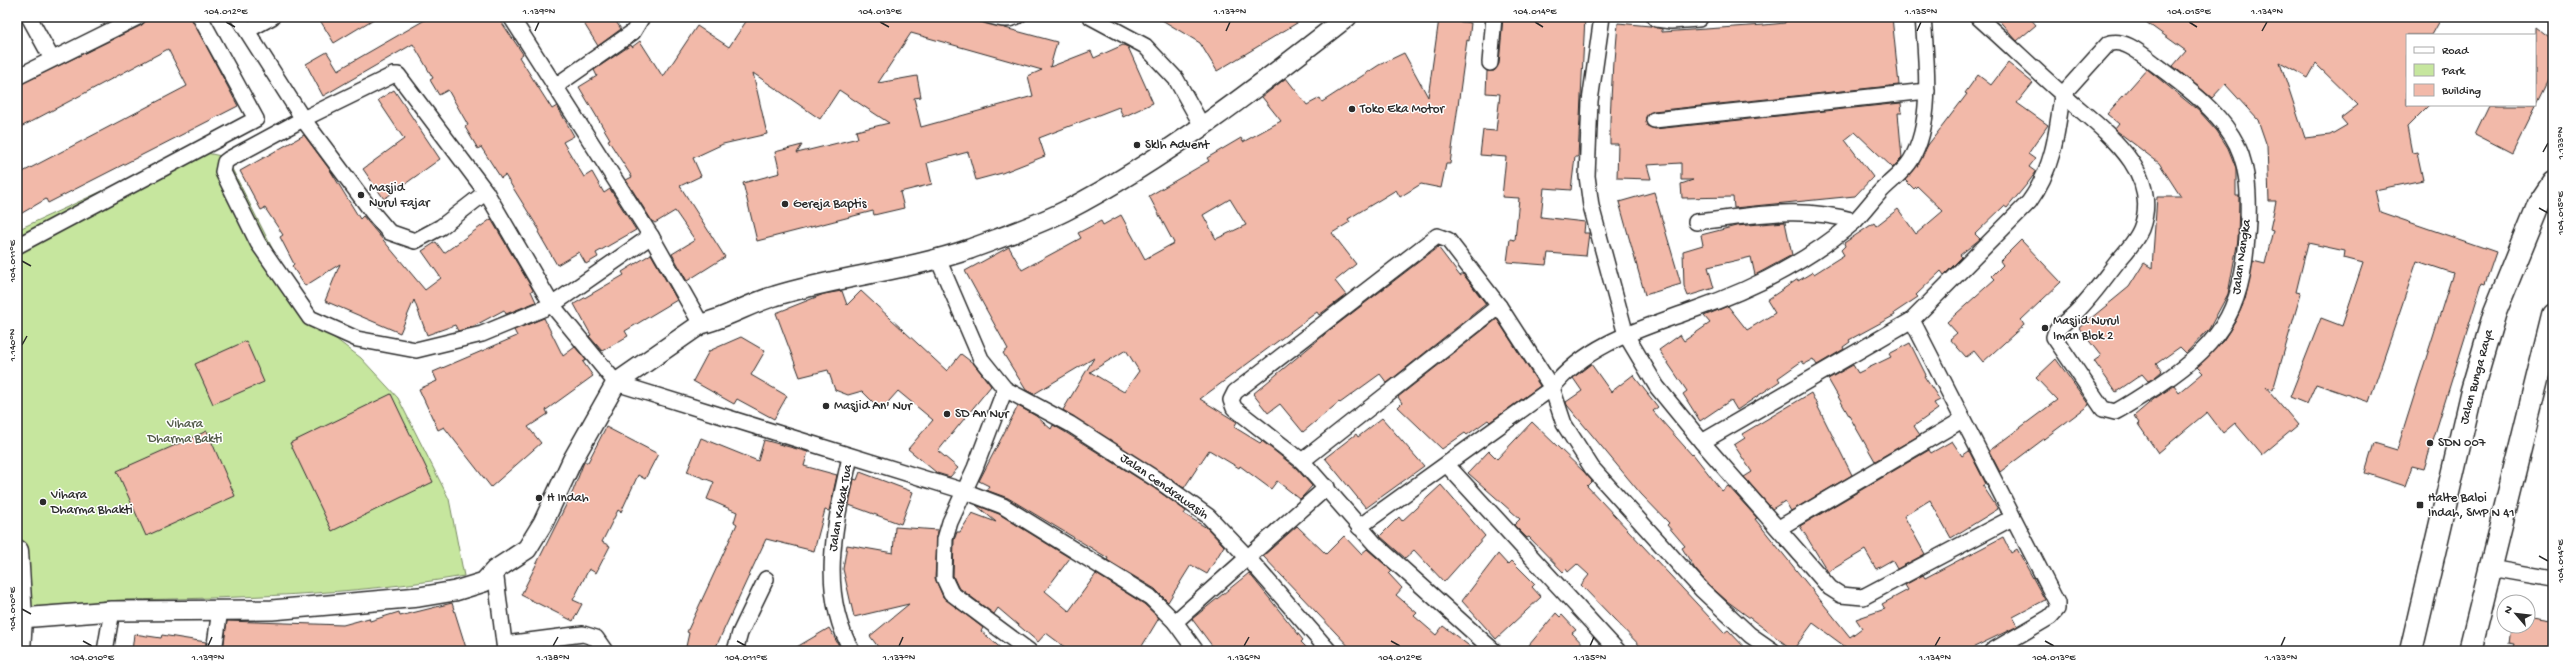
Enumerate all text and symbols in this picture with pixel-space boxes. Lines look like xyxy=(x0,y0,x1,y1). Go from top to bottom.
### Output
text: 104.012°E xyxy=(204,6,248,18)
text: 1.139°N xyxy=(522,6,556,18)
text: 104.013°E xyxy=(857,6,902,18)
text: 1.137°N xyxy=(1213,6,1247,18)
text: 104.014°E xyxy=(1513,6,1557,18)
text: 1.135°N xyxy=(1904,6,1938,18)
text: 104.015°E xyxy=(2166,6,2211,18)
text: 1.134°N xyxy=(2250,6,2284,18)
legend xyxy=(2406,34,2536,106)
text: Road xyxy=(2442,45,2469,59)
text: Park xyxy=(2441,65,2467,79)
text: Building xyxy=(2441,85,2481,99)
place label: Toko Eka Motor xyxy=(1359,102,1445,117)
marker: Toko Eka Motor xyxy=(1347,104,1357,114)
text: 1.133°N xyxy=(2555,126,2567,160)
place label: Sklh Advent xyxy=(1145,138,1211,153)
marker: Sklh Advent xyxy=(1132,140,1142,150)
place label: Masjid Nurul Fajar xyxy=(369,181,431,211)
marker: Masjid Nurul Fajar xyxy=(356,190,366,200)
text: 104.015°E xyxy=(2555,191,2567,236)
place label: Gereja Baptis xyxy=(793,197,868,212)
marker: Gereja Baptis xyxy=(780,199,790,209)
street label: Jalan Nangka xyxy=(2229,218,2255,296)
text: 104.011°E xyxy=(7,239,19,283)
place label: Masjid Nurul Iman Blok 2 xyxy=(2053,314,2120,344)
marker: Masjid Nurul Iman Blok 2 xyxy=(2040,323,2050,333)
street label: Jalan Bunga Raya xyxy=(2457,327,2497,426)
text: 1.140°N xyxy=(7,328,19,362)
place label: Masjid An' Nur xyxy=(834,399,913,414)
marker: Masjid An' Nur xyxy=(821,401,831,411)
place label: SD An Nur xyxy=(955,407,1010,422)
marker: SD An Nur xyxy=(942,409,952,419)
park label: Vihara Dharma Bakti xyxy=(147,417,222,447)
place label: SDN 007 xyxy=(2438,436,2487,451)
marker: SDN 007 xyxy=(2425,438,2435,448)
street label: Jalan Cendrawasih xyxy=(1117,451,1211,523)
street label: Jalan Kakak Tua xyxy=(826,463,856,553)
place label: Vihara Dharma Bhakti xyxy=(50,488,133,518)
place label: H Indah xyxy=(547,491,589,506)
place label: Halte Baloi Indah, SMP N 41 xyxy=(2428,491,2515,521)
marker: H Indah xyxy=(534,493,544,503)
marker: Vihara Dharma Bhakti xyxy=(38,497,48,507)
marker: Halte Baloi Indah, SMP N 41 xyxy=(2415,500,2425,510)
text: 104.014°E xyxy=(2555,539,2567,583)
text: 104.010°E xyxy=(7,586,19,632)
north arrow xyxy=(2496,594,2536,634)
text: N xyxy=(2502,604,2516,616)
text: 104.010°E xyxy=(69,652,115,664)
text: 1.139°N xyxy=(191,652,225,664)
text: 1.138°N xyxy=(536,652,570,664)
text: 104.011°E xyxy=(724,652,768,664)
text: 1.137°N xyxy=(882,652,916,664)
text: 1.136°N xyxy=(1227,652,1261,664)
text: 104.012°E xyxy=(1378,652,1422,664)
text: 1.135°N xyxy=(1573,652,1607,664)
text: 1.134°N xyxy=(1918,652,1952,664)
text: 104.013°E xyxy=(2031,652,2076,664)
text: 1.133°N xyxy=(2264,652,2298,664)

